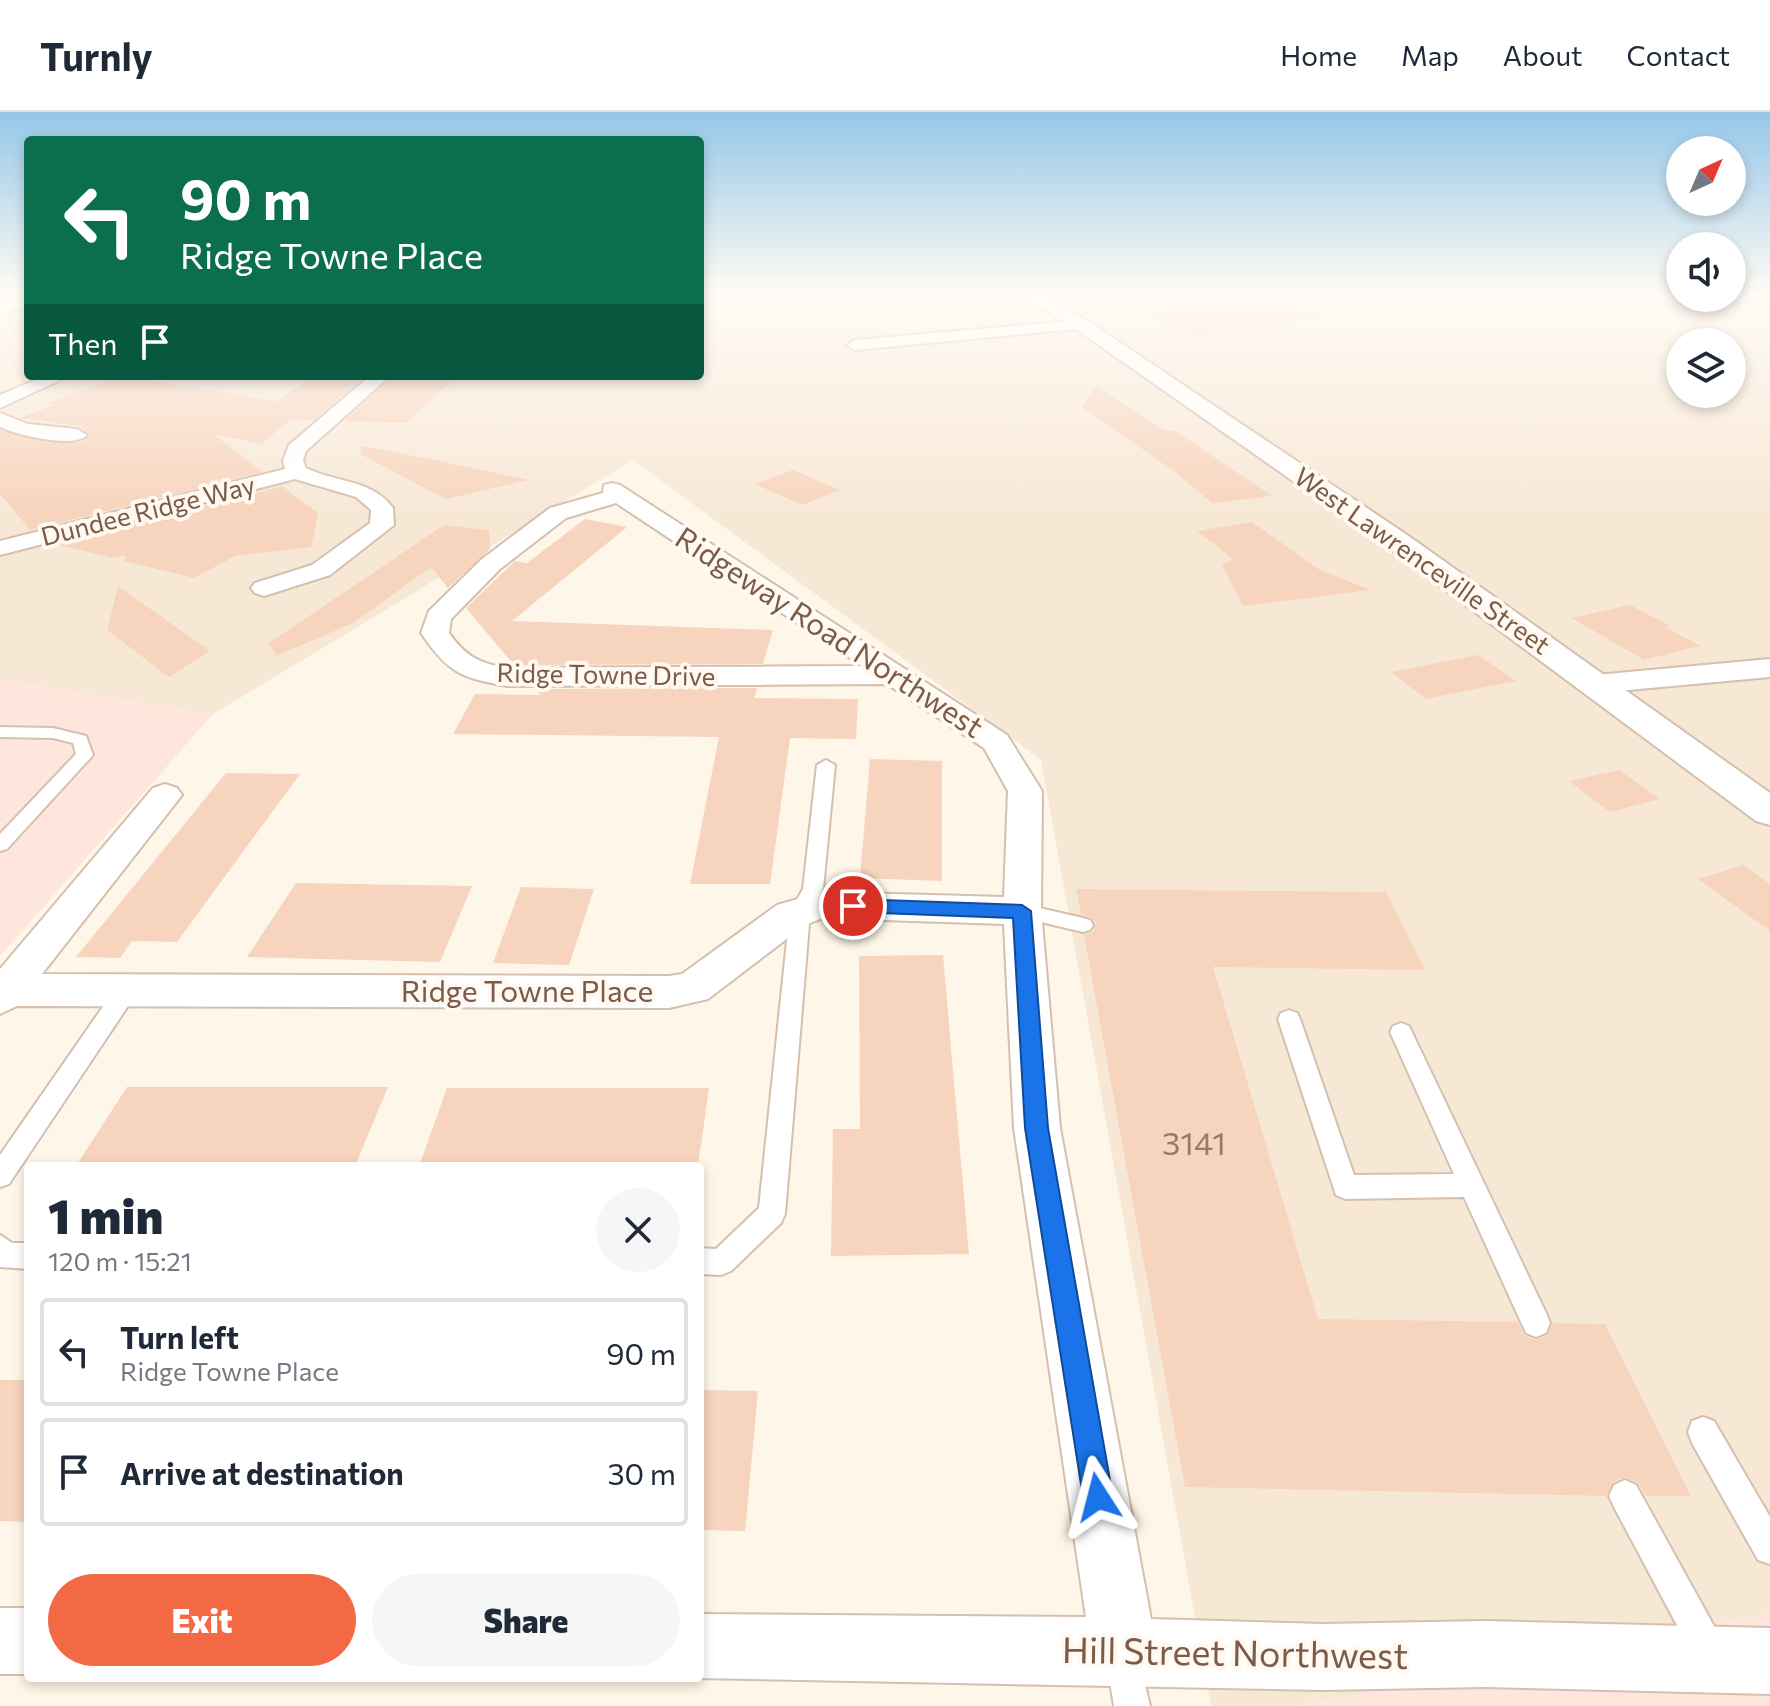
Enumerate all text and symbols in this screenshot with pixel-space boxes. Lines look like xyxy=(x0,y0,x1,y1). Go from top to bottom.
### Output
text: Turnly xyxy=(40,32,153,79)
text: Home xyxy=(1280,38,1357,72)
text: Map xyxy=(1401,38,1459,72)
text: About xyxy=(1503,38,1583,72)
text: Contact xyxy=(1627,38,1730,72)
north arrow xyxy=(1666,136,1746,216)
map controls xyxy=(1666,136,1746,408)
text: 90 m xyxy=(180,163,311,232)
icon: left xyxy=(48,168,152,272)
text: Ridge Towne Place xyxy=(180,232,483,276)
button: sound xyxy=(1666,232,1746,312)
icon: arrive xyxy=(133,320,177,364)
text: Then xyxy=(48,324,117,361)
button: layers xyxy=(1666,328,1746,408)
street label: West Lawrenceville Street xyxy=(1289,460,1557,660)
street label: Dundee Ridge Way xyxy=(37,468,258,551)
street label: Ridgeway Road Northwest xyxy=(670,517,991,744)
street label: Ridge Towne Drive xyxy=(496,656,716,691)
pin xyxy=(819,872,887,940)
icon: arrive xyxy=(831,884,875,928)
street label: Ridge Towne Place xyxy=(401,971,653,1008)
house number: 3141 xyxy=(1162,1122,1226,1162)
text: 1 min xyxy=(48,1185,163,1244)
button: close xyxy=(596,1188,680,1272)
text: 120 m · 15:21 xyxy=(48,1245,192,1276)
text: Turn left xyxy=(120,1318,239,1355)
icon: left xyxy=(52,1330,96,1374)
text: 90 m xyxy=(606,1334,676,1371)
text: Ridge Towne Place xyxy=(120,1355,339,1386)
icon: arrive xyxy=(52,1450,96,1494)
text: Arrive at destination xyxy=(120,1454,404,1491)
text: 30 m xyxy=(607,1454,676,1491)
position arrow xyxy=(1056,1455,1140,1539)
button: Exit xyxy=(48,1574,356,1666)
button: Share xyxy=(372,1574,680,1666)
street label: Hill Street Northwest xyxy=(1062,1626,1409,1676)

